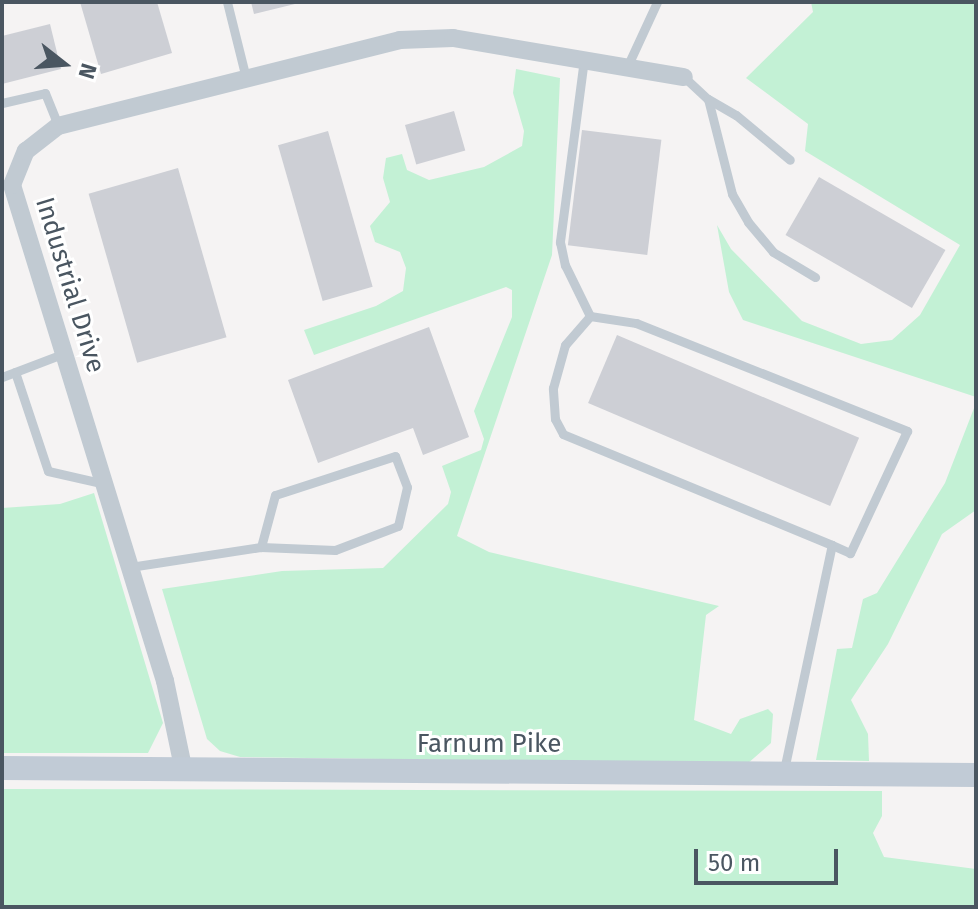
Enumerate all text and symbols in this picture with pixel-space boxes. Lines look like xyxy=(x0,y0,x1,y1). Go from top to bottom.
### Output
north arrow xyxy=(24,24,104,104)
text: N xyxy=(72,60,102,82)
street label: Industrial Drive xyxy=(28,193,112,377)
street label: Farnum Pike xyxy=(417,728,561,760)
scale bar xyxy=(698,833,842,883)
text: 50 m xyxy=(708,849,760,877)

